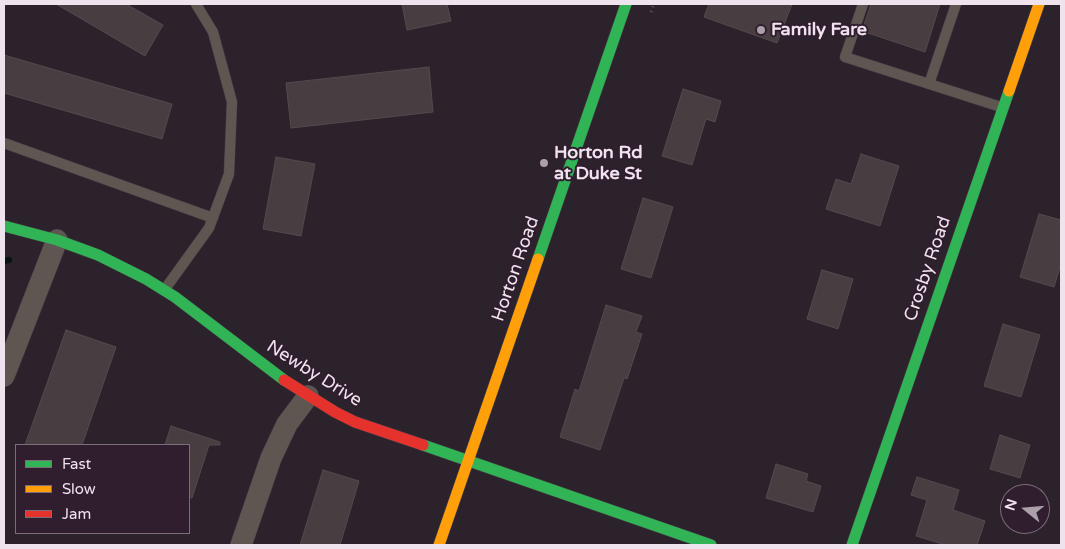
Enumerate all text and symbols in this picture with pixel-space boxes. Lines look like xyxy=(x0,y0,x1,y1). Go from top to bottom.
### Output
place label: Family Fare xyxy=(771,19,867,41)
marker: Family Fare xyxy=(755,24,767,36)
place label: Horton Rd at Duke St xyxy=(554,142,643,184)
marker: Horton Rd at Duke St xyxy=(538,157,550,169)
street label: Horton Road xyxy=(488,214,544,324)
street label: Crosby Road xyxy=(900,214,956,324)
street label: Newby Drive xyxy=(262,336,366,412)
legend xyxy=(15,444,190,534)
text: Fast xyxy=(62,455,91,473)
text: Slow xyxy=(62,480,96,498)
north arrow xyxy=(1000,484,1050,534)
text: N xyxy=(1001,497,1021,513)
text: Jam xyxy=(62,505,91,523)

